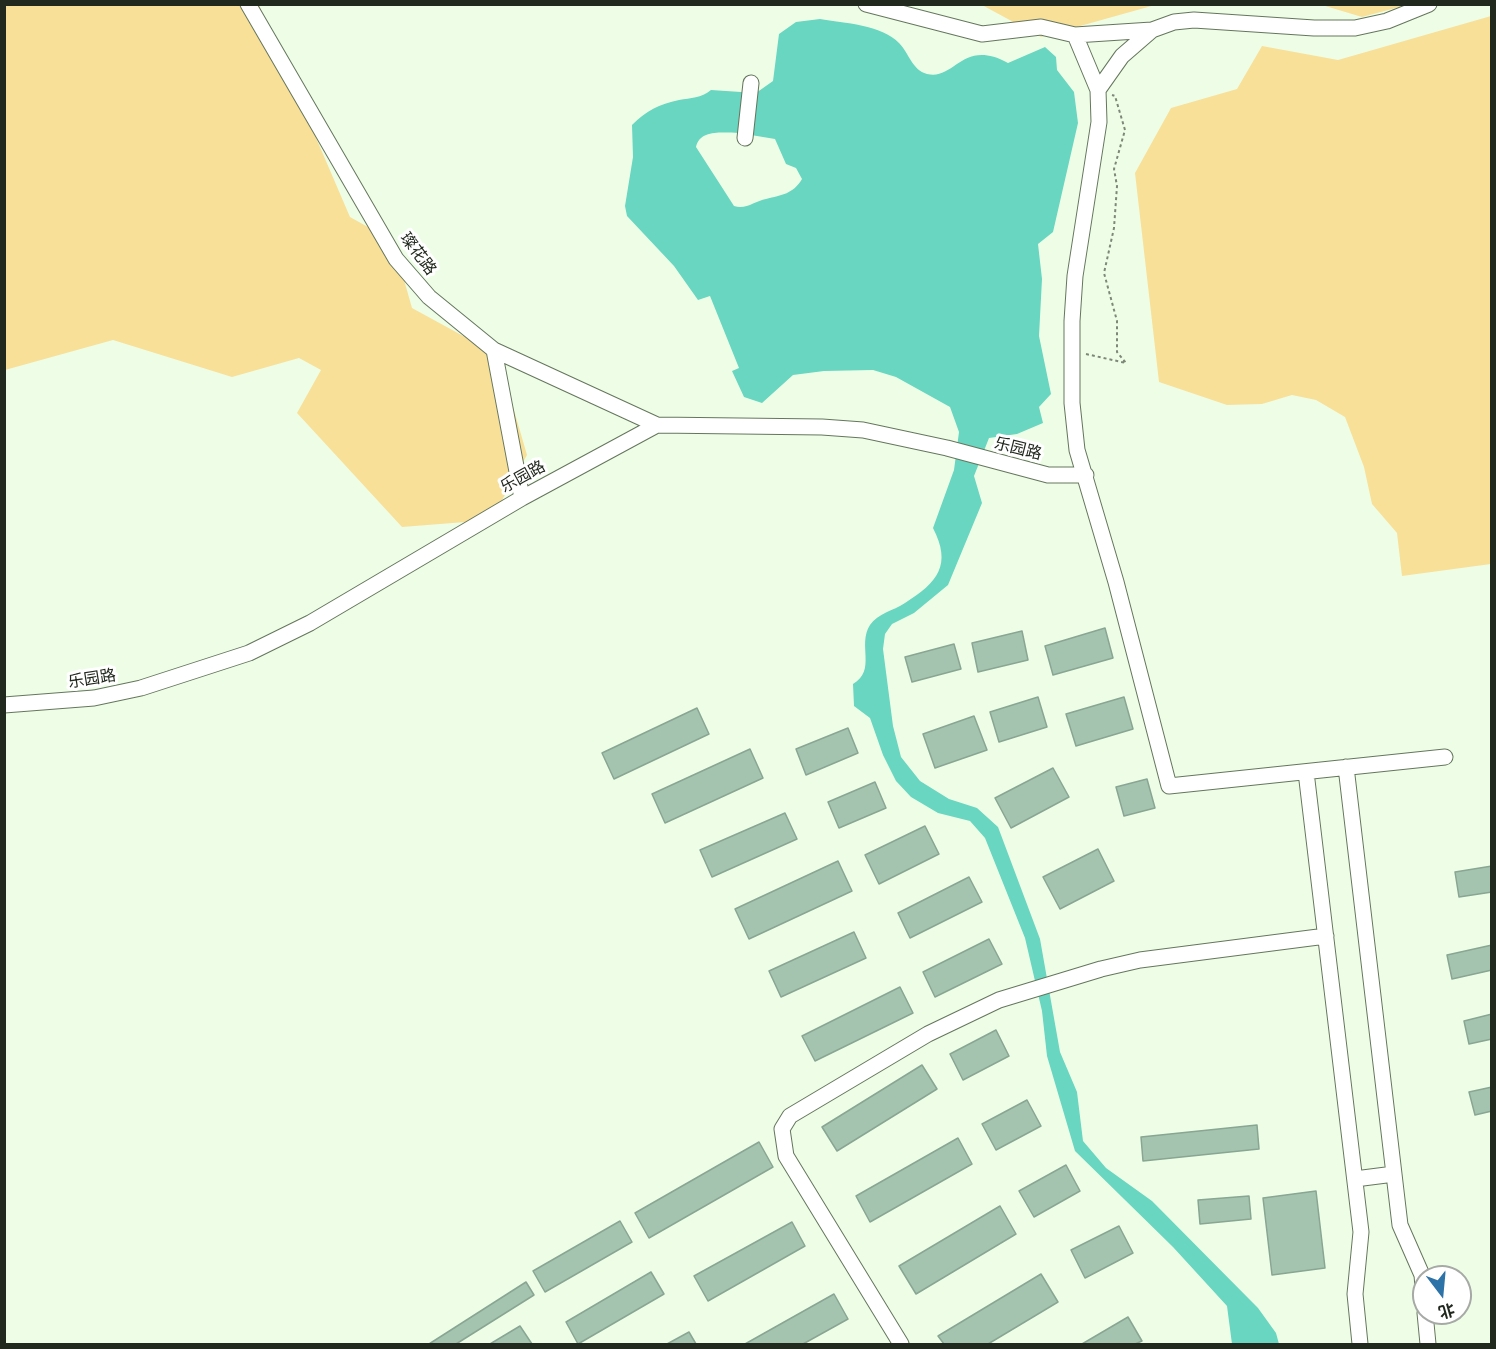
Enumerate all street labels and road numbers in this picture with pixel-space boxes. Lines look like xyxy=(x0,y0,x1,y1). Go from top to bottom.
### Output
street label: 璨花路 xyxy=(396,229,440,279)
street label: 乐园路 xyxy=(992,434,1044,464)
street label: 乐园路 xyxy=(497,457,549,497)
street label: 乐园路 xyxy=(67,666,117,692)

